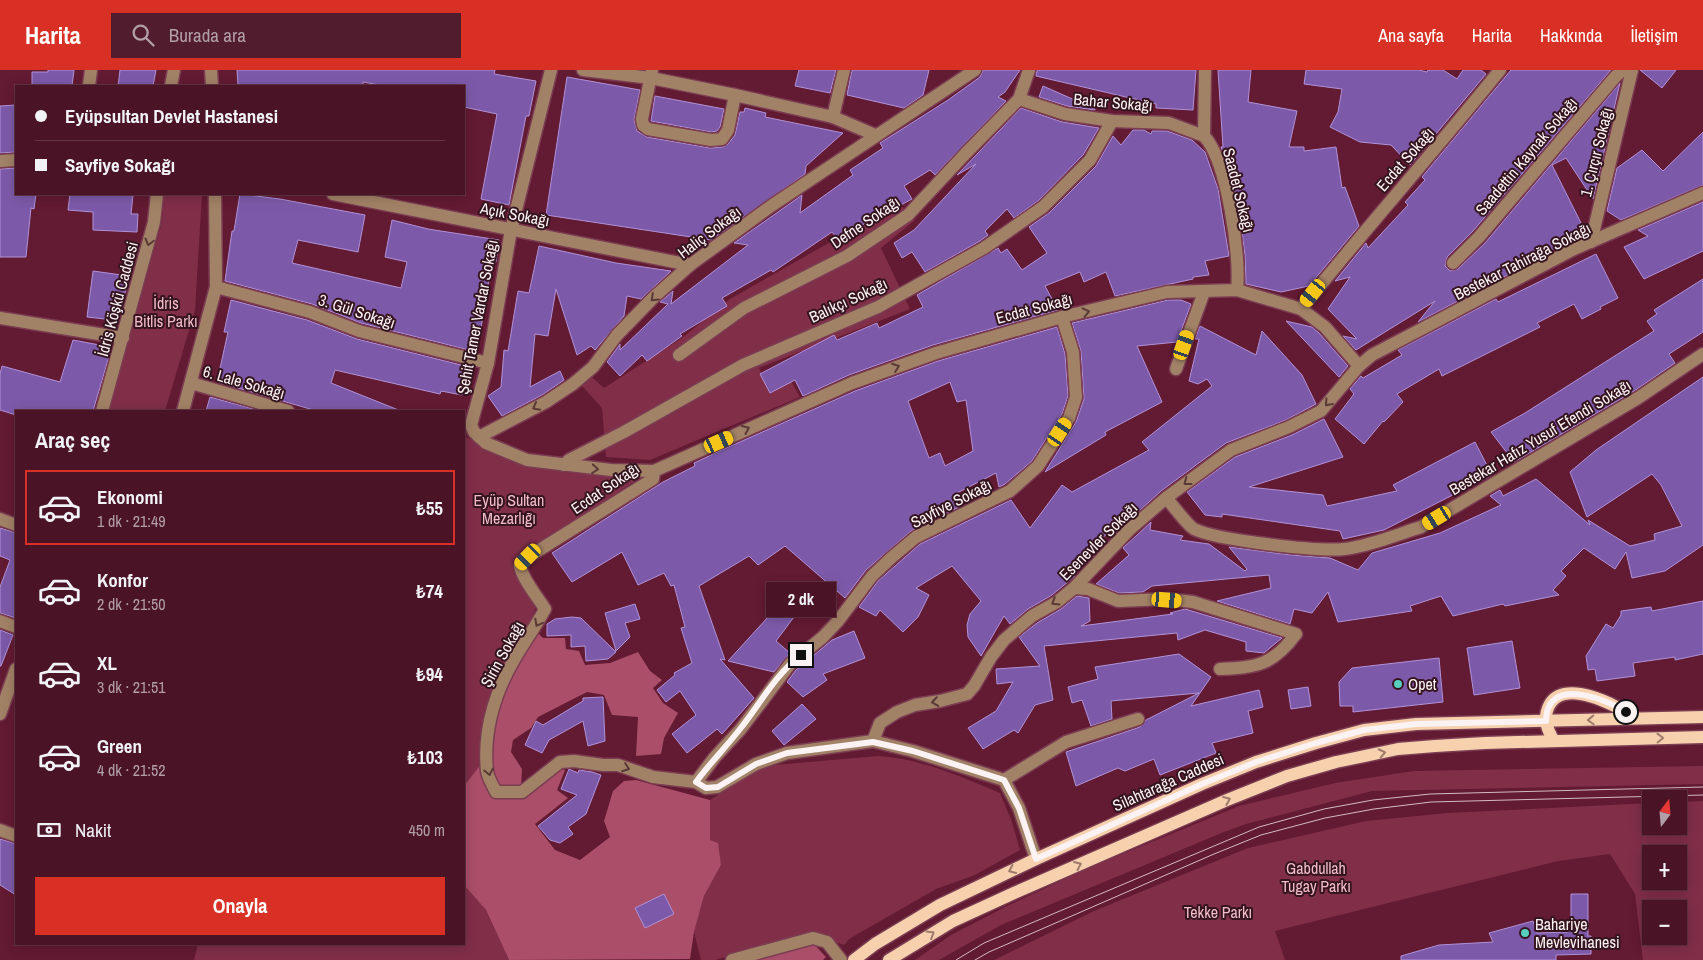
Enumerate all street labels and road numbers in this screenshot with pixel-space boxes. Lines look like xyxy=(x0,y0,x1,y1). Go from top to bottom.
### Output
street label: Bahar Sokağı xyxy=(1072,88,1154,116)
street label: Saadettin Kaynak Sokağı xyxy=(1470,92,1582,220)
street label: 1. Çırçır Sokağı xyxy=(1574,105,1618,199)
street label: Ecdat Sokağı xyxy=(1371,122,1439,196)
street label: Saadet Sokağı xyxy=(1218,146,1260,234)
street label: Defne Sokağı xyxy=(826,191,904,253)
street label: Açık Sokağı xyxy=(478,196,551,231)
street label: Haliç Sokağı xyxy=(673,201,745,263)
street label: Bestekar Tahirağa Sokağı xyxy=(1450,217,1594,305)
street label: Şehit Tamer Vardar Sokağı xyxy=(451,238,503,396)
street label: İdris Köşkü Caddesi xyxy=(91,239,143,359)
street label: Balıkçı Sokağı xyxy=(805,272,891,328)
street label: Ecdat Sokağı xyxy=(993,287,1075,329)
street label: 3. Gül Sokağı xyxy=(316,288,398,334)
street label: 6. Lale Sokağı xyxy=(201,360,287,404)
street label: Bestekar Hafız Yusuf Efendi Sokağı xyxy=(1445,374,1635,500)
street label: Ecdat Sokağı xyxy=(566,457,644,519)
street label: Sayfiye Sokağı xyxy=(907,473,995,533)
street label: Esenevler Sokağı xyxy=(1054,497,1142,585)
street label: Şirin Sokağı xyxy=(475,617,529,691)
street label: Silahtarağa Caddesi xyxy=(1109,748,1227,816)

